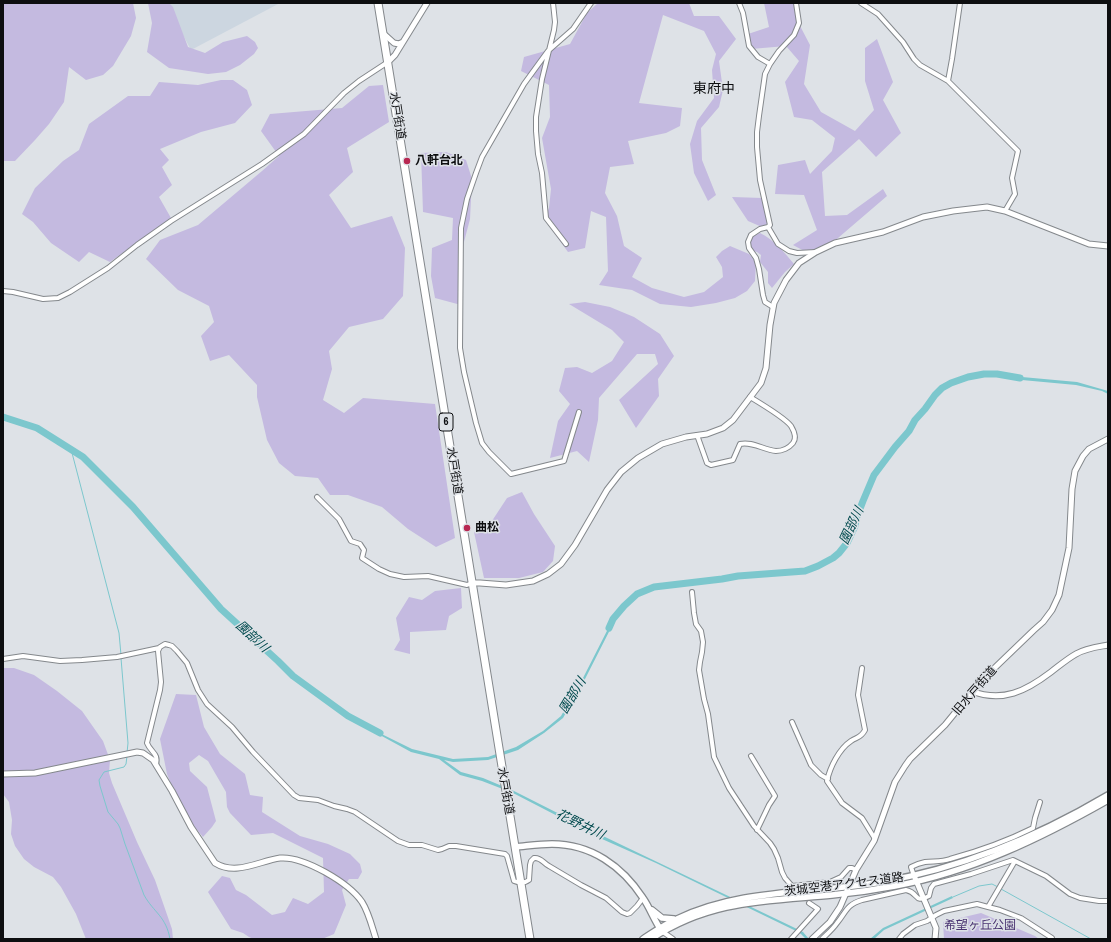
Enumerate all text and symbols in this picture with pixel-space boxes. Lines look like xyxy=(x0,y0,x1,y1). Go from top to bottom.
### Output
district label: 東府中 xyxy=(693,81,735,97)
street label: 水戸街道 xyxy=(386,91,408,141)
place label: 八軒台北 xyxy=(415,154,463,168)
marker: 八軒台北 xyxy=(402,156,412,166)
road number: 6 xyxy=(439,413,453,431)
street label: 水戸街道 xyxy=(443,446,465,496)
water label: 園部川 xyxy=(837,505,867,547)
place label: 曲松 xyxy=(475,521,499,535)
marker: 曲松 xyxy=(462,523,472,533)
water label: 園部川 xyxy=(232,618,272,656)
street label: 旧水戸街道 xyxy=(950,664,1000,718)
water label: 園部川 xyxy=(556,675,590,717)
street label: 水戸街道 xyxy=(494,766,516,816)
water label: 花野井川 xyxy=(553,807,607,843)
street label: 茨城空港アクセス道路 xyxy=(784,871,904,899)
park label: 希望ヶ丘公園 xyxy=(944,919,1016,933)

